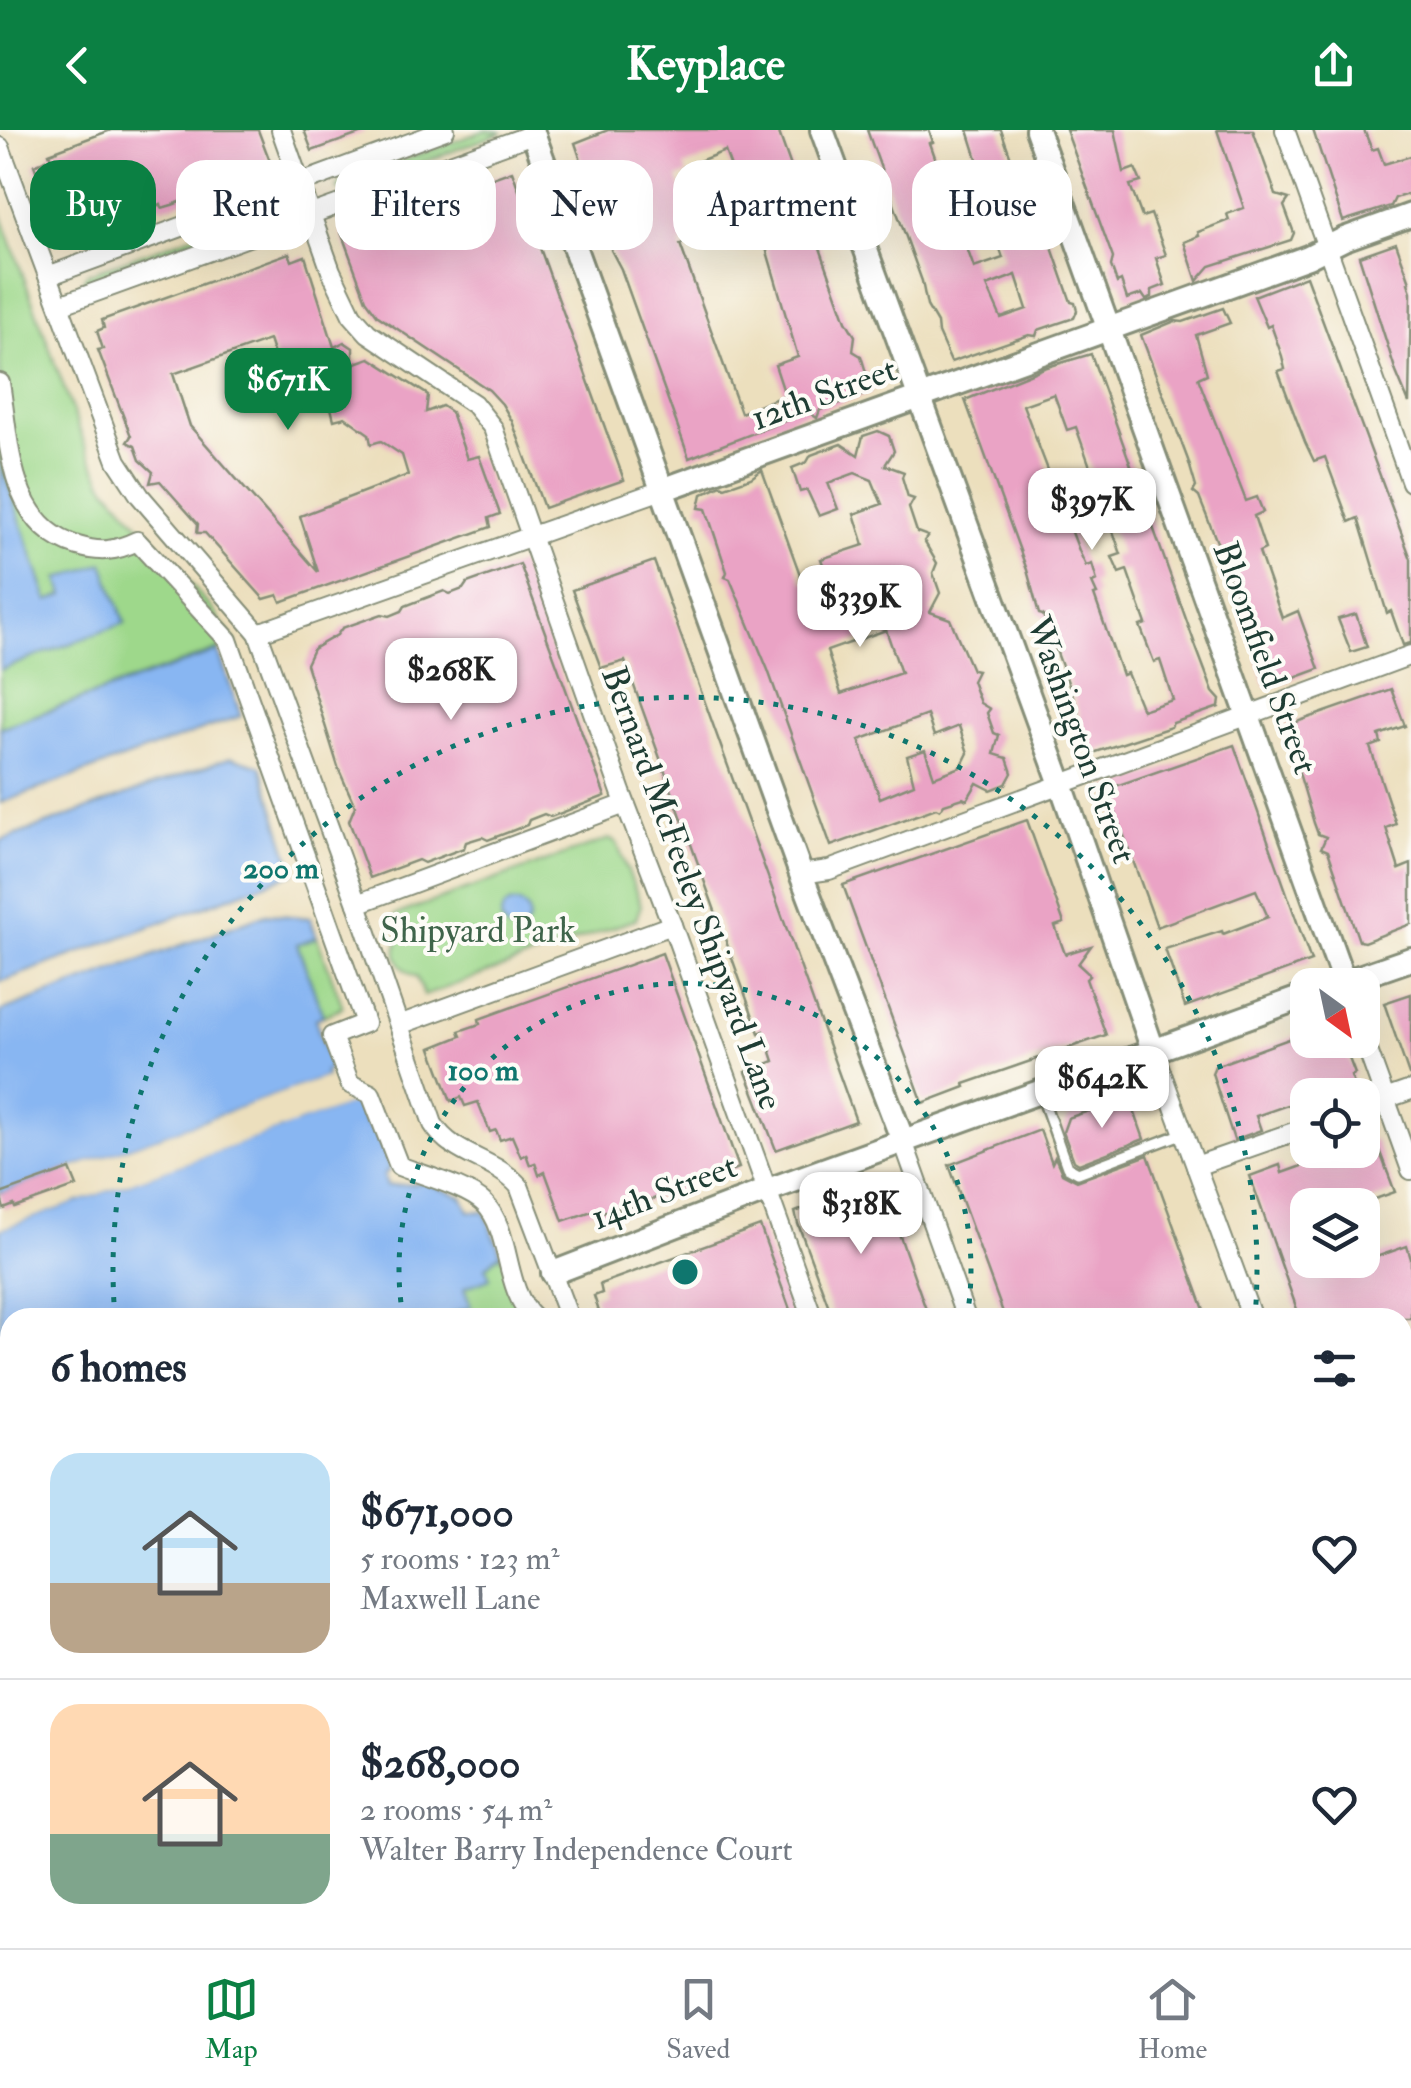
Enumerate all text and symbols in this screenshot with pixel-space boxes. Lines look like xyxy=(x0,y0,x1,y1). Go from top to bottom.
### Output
text: Keyplace xyxy=(626,37,785,93)
icon: back xyxy=(50,38,105,93)
icon: share xyxy=(1306,38,1361,93)
chip: Buy xyxy=(30,160,156,250)
chip: Rent xyxy=(176,160,315,250)
chip: Filters xyxy=(335,160,496,250)
chip: New xyxy=(516,160,653,250)
chip: Apartment xyxy=(673,160,892,250)
chip: House xyxy=(912,160,1072,250)
street label: 12th Street xyxy=(745,347,903,441)
pin: $671K xyxy=(218,348,358,433)
text: $671K xyxy=(247,360,329,400)
pin: $397K xyxy=(1022,468,1162,553)
text: $397K xyxy=(1050,480,1134,520)
street label: Bloomfield Street xyxy=(1203,536,1327,780)
pin: $339K xyxy=(790,565,930,650)
text: $339K xyxy=(819,577,901,617)
street label: Washington Street xyxy=(1016,610,1146,870)
pin: $268K xyxy=(381,638,521,723)
text: $268K xyxy=(407,650,495,690)
street label: Bernard McFeeley Shipyard Lane xyxy=(591,660,793,1116)
text: 200 m xyxy=(243,850,319,887)
park label: Shipyard Park xyxy=(380,909,576,953)
north arrow xyxy=(1290,968,1380,1058)
map controls xyxy=(1290,968,1380,1278)
pin: $642K xyxy=(1032,1046,1172,1131)
text: 100 m xyxy=(448,1052,519,1089)
text: $642K xyxy=(1057,1058,1147,1098)
button: locate xyxy=(1290,1078,1380,1168)
street label: 14th Street xyxy=(585,1144,743,1240)
pin: $318K xyxy=(791,1172,931,1257)
text: $318K xyxy=(821,1184,901,1224)
button: layers xyxy=(1290,1188,1380,1278)
centre of rings xyxy=(667,1254,703,1290)
icon: filters xyxy=(1307,1341,1362,1396)
text: 6 homes xyxy=(50,1342,187,1394)
text: $671,000 xyxy=(360,1487,514,1539)
icon: home xyxy=(130,1493,250,1613)
icon: heart xyxy=(1307,1526,1362,1581)
text: 5 rooms · 123 m² xyxy=(360,1539,559,1579)
text: Maxwell Lane xyxy=(360,1579,540,1619)
text: $268,000 xyxy=(360,1738,521,1790)
icon: home xyxy=(130,1744,250,1864)
icon: heart xyxy=(1307,1777,1362,1832)
text: 2 rooms · 54 m² xyxy=(360,1790,552,1830)
text: Walter Barry Independence Court xyxy=(360,1830,793,1870)
tab: Map xyxy=(204,1972,259,2067)
tab: Saved xyxy=(666,1972,730,2067)
tab: Home xyxy=(1138,1972,1207,2067)

